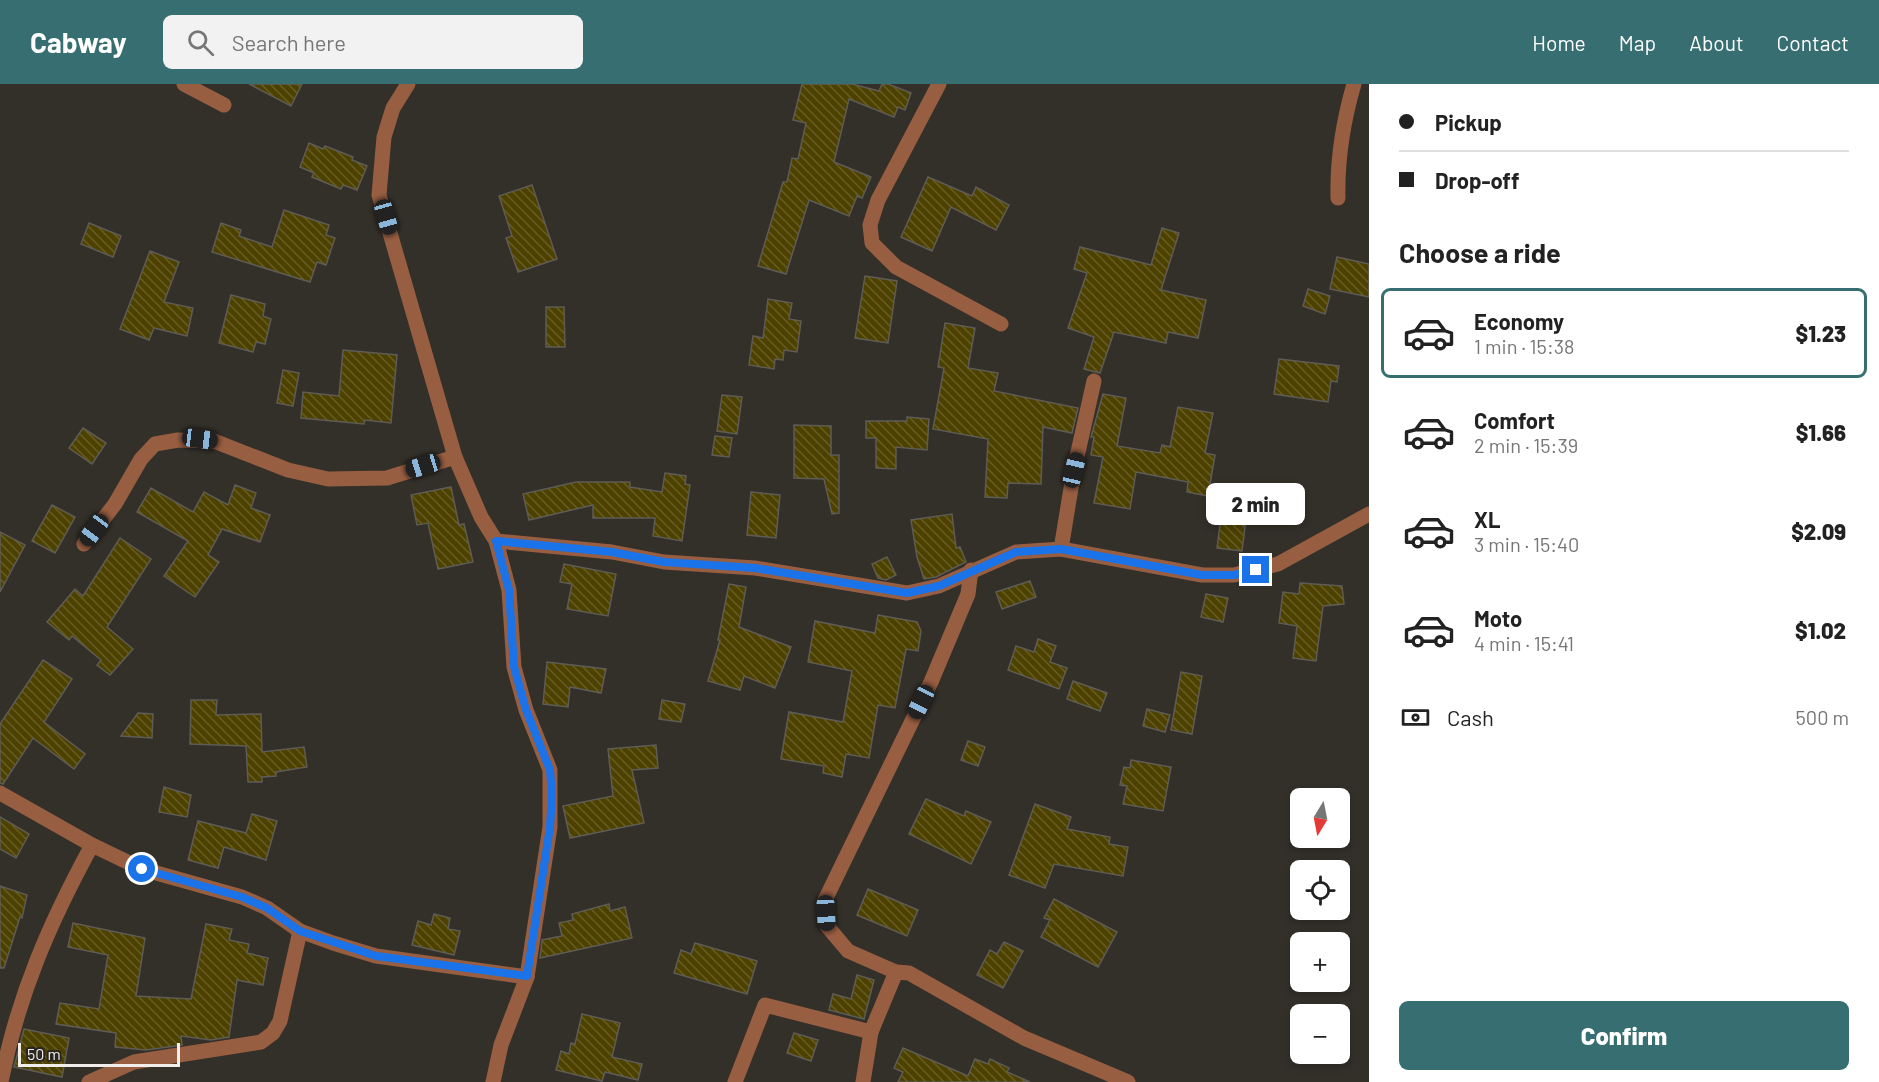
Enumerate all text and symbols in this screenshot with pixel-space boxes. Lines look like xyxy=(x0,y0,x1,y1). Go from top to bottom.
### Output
search box xyxy=(163,15,583,69)
text: Cabway xyxy=(30,25,127,59)
icon: search xyxy=(184,26,217,59)
text: Search here xyxy=(232,29,346,55)
text: Home xyxy=(1532,30,1586,55)
text: Map xyxy=(1619,30,1656,55)
text: About xyxy=(1689,30,1744,55)
text: Contact xyxy=(1777,30,1849,55)
text: Pickup xyxy=(1435,109,1502,135)
text: Drop-off xyxy=(1435,167,1519,193)
car xyxy=(372,197,400,237)
text: Choose a ride xyxy=(1399,236,1561,268)
icon: car xyxy=(1402,306,1456,360)
text: Economy xyxy=(1474,308,1564,334)
text: $1.23 xyxy=(1795,320,1846,346)
text: 1 min · 15:38 xyxy=(1474,334,1574,358)
icon: car xyxy=(1402,405,1456,459)
text: Comfort xyxy=(1474,407,1555,433)
text: $1.66 xyxy=(1796,419,1846,445)
car xyxy=(181,428,219,450)
text: 2 min · 15:39 xyxy=(1474,433,1578,457)
car xyxy=(1061,450,1087,490)
car xyxy=(403,452,443,480)
callout: 2 min xyxy=(1206,483,1306,525)
text: 2 min xyxy=(1231,492,1280,516)
icon: car xyxy=(1402,504,1456,558)
text: XL xyxy=(1474,506,1500,532)
car xyxy=(76,510,112,550)
text: $2.09 xyxy=(1791,518,1846,544)
text: 3 min · 15:40 xyxy=(1474,532,1579,556)
route end xyxy=(1242,556,1269,583)
icon: car xyxy=(1402,603,1456,657)
text: Moto xyxy=(1474,605,1522,631)
text: $1.02 xyxy=(1795,617,1846,643)
text: 4 min · 15:41 xyxy=(1474,631,1574,655)
car xyxy=(905,682,937,722)
icon: cash xyxy=(1399,701,1432,734)
text: Cash xyxy=(1447,704,1494,730)
text: 500 m xyxy=(1796,705,1849,729)
north arrow xyxy=(1290,788,1350,848)
map controls xyxy=(1290,788,1350,1064)
route start xyxy=(128,855,155,882)
button: locate xyxy=(1290,860,1350,920)
car xyxy=(816,895,836,931)
button: + xyxy=(1290,932,1350,992)
button: Confirm xyxy=(1399,1001,1849,1070)
button: − xyxy=(1290,1004,1350,1064)
scale bar xyxy=(18,1040,180,1068)
text: 50 m xyxy=(27,1044,61,1063)

